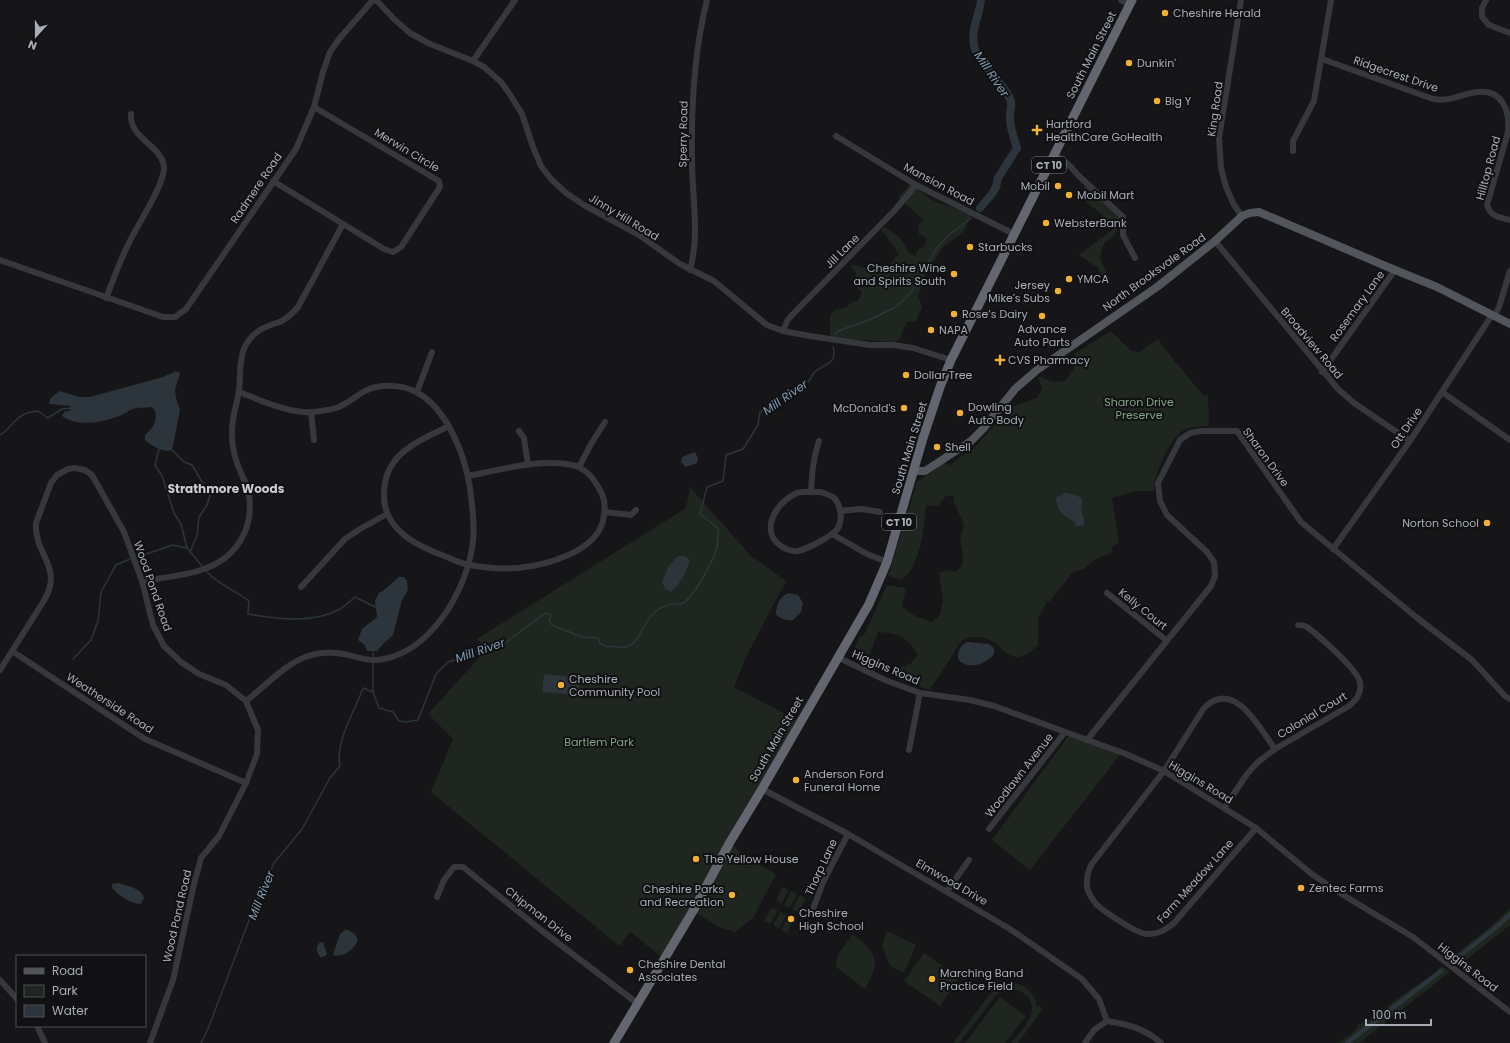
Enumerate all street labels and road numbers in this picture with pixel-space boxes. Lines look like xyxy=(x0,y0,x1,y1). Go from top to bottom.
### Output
street label: South Main Street xyxy=(1062,8,1120,102)
street label: Ridgecrest Drive xyxy=(1351,52,1441,96)
street label: King Road xyxy=(1203,80,1227,138)
street label: Sperry Road xyxy=(674,101,692,167)
street label: Merwin Circle xyxy=(371,124,443,176)
street label: Hilltop Road xyxy=(1472,134,1504,202)
street label: Radmere Road xyxy=(226,149,286,227)
road number: CT 10 xyxy=(1032,157,1066,173)
street label: Mansion Road xyxy=(901,159,977,209)
street label: Jinny Hill Road xyxy=(586,190,662,244)
street label: North Brooksvale Road xyxy=(1099,229,1209,315)
street label: Jill Lane xyxy=(821,230,863,272)
street label: Rosemary Lane xyxy=(1326,267,1388,345)
street label: Broadview Road xyxy=(1277,304,1347,382)
street label: South Main Street xyxy=(887,400,931,496)
street label: Ott Drive xyxy=(1386,404,1426,452)
street label: Sharon Drive xyxy=(1239,424,1293,490)
road number: CT 10 xyxy=(882,514,916,530)
street label: Wood Pond Road xyxy=(130,539,176,633)
street label: Kelly Court xyxy=(1115,584,1171,634)
street label: Higgins Road xyxy=(850,646,922,688)
street label: Weatherside Road xyxy=(63,669,157,737)
street label: Colonial Court xyxy=(1274,688,1350,742)
street label: South Main Street xyxy=(745,693,807,785)
street label: Woodlawn Avenue xyxy=(981,729,1057,820)
street label: Higgins Road xyxy=(1166,757,1236,807)
street label: Thorp Lane xyxy=(801,836,841,898)
street label: Farm Meadow Lane xyxy=(1153,836,1237,926)
street label: Elmwood Drive xyxy=(913,855,991,909)
street label: Wood Pond Road xyxy=(159,868,195,964)
street label: Chipman Drive xyxy=(502,882,576,946)
street label: Higgins Road xyxy=(1435,938,1501,996)

